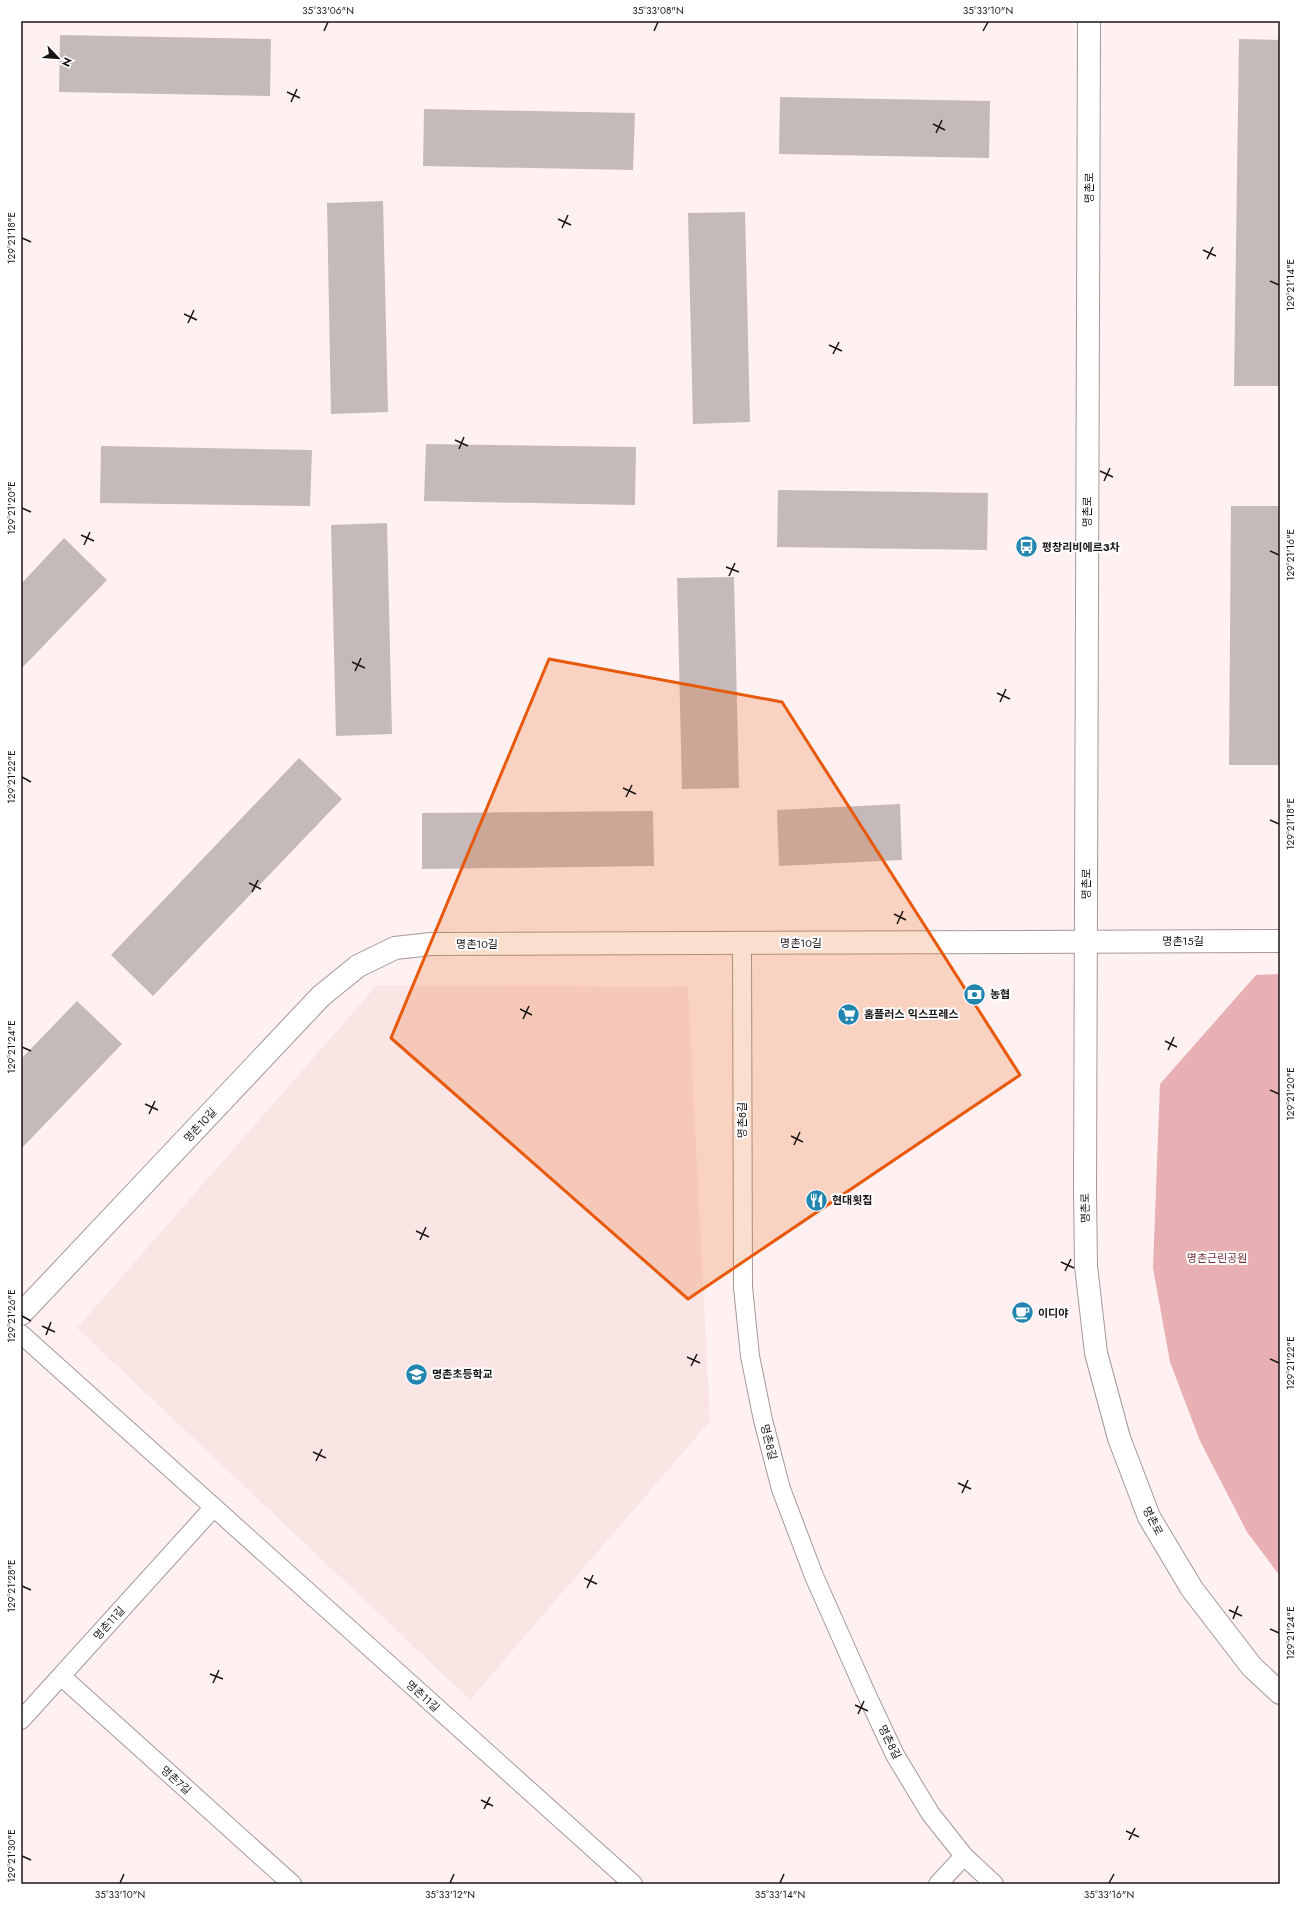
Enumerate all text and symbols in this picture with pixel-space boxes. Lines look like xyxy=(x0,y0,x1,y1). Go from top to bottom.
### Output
text: 35°33'06"N xyxy=(302,3,354,18)
text: 35°33'08"N xyxy=(632,3,684,18)
text: 35°33'10"N xyxy=(963,3,1013,18)
north arrow xyxy=(38,38,78,78)
text: N xyxy=(58,55,76,70)
street label: 명촌로 xyxy=(1081,173,1097,203)
text: 129°21'18"E xyxy=(4,212,19,264)
text: 129°21'14"E xyxy=(1283,259,1298,311)
text: 129°21'20"E xyxy=(4,481,19,535)
street label: 명촌로 xyxy=(1079,497,1095,527)
text: 129°21'16"E xyxy=(1283,529,1298,581)
bus stop icon: 평창리비에르3차 xyxy=(1013,534,1039,560)
place label: 평창리비에르3차 xyxy=(1042,539,1120,555)
text: 129°21'22"E xyxy=(4,750,19,804)
text: 129°21'18"E xyxy=(1283,798,1298,850)
street label: 명촌로 xyxy=(1078,869,1094,899)
street label: 명촌15길 xyxy=(1162,933,1204,949)
street label: 명촌10길 xyxy=(780,935,822,951)
street label: 명촌10길 xyxy=(456,936,498,952)
bank icon: 농협 xyxy=(962,981,988,1007)
place label: 농협 xyxy=(990,986,1010,1002)
supermarket icon: 홈플러스 익스프레스 xyxy=(836,1001,862,1027)
place label: 홈플러스 익스프레스 xyxy=(864,1006,958,1022)
text: 129°21'24"E xyxy=(4,1020,19,1074)
text: 129°21'20"E xyxy=(1283,1067,1298,1121)
street label: 명촌8길 xyxy=(734,1102,750,1138)
street label: 명촌10길 xyxy=(180,1104,220,1146)
restaurant icon: 현대횟집 xyxy=(803,1187,829,1213)
place label: 현대횟집 xyxy=(832,1192,872,1208)
street label: 명촌로 xyxy=(1077,1193,1093,1223)
park label: 명촌근린공원 xyxy=(1187,1250,1247,1266)
text: 129°21'26"E xyxy=(4,1289,19,1343)
cafe icon: 이디야 xyxy=(1009,1300,1035,1326)
place label: 이디야 xyxy=(1038,1305,1068,1321)
text: 129°21'22"E xyxy=(1283,1336,1298,1390)
school or university icon: 명촌초등학교 xyxy=(404,1361,430,1387)
place label: 명촌초등학교 xyxy=(432,1366,493,1382)
street label: 명촌8길 xyxy=(757,1422,781,1462)
street label: 명촌로 xyxy=(1139,1504,1167,1538)
text: 129°21'28"E xyxy=(4,1559,19,1613)
street label: 명촌11길 xyxy=(90,1603,128,1643)
text: 129°21'24"E xyxy=(1283,1606,1298,1660)
street label: 명촌11길 xyxy=(403,1677,443,1715)
street label: 명촌8길 xyxy=(875,1722,905,1762)
street label: 명촌7길 xyxy=(157,1762,195,1798)
text: 129°21'30"E xyxy=(4,1829,19,1883)
text: 35°33'10"N xyxy=(95,1887,145,1902)
text: 35°33'12"N xyxy=(425,1887,475,1902)
text: 35°33'14"N xyxy=(755,1887,805,1902)
text: 35°33'16"N xyxy=(1084,1887,1134,1902)

